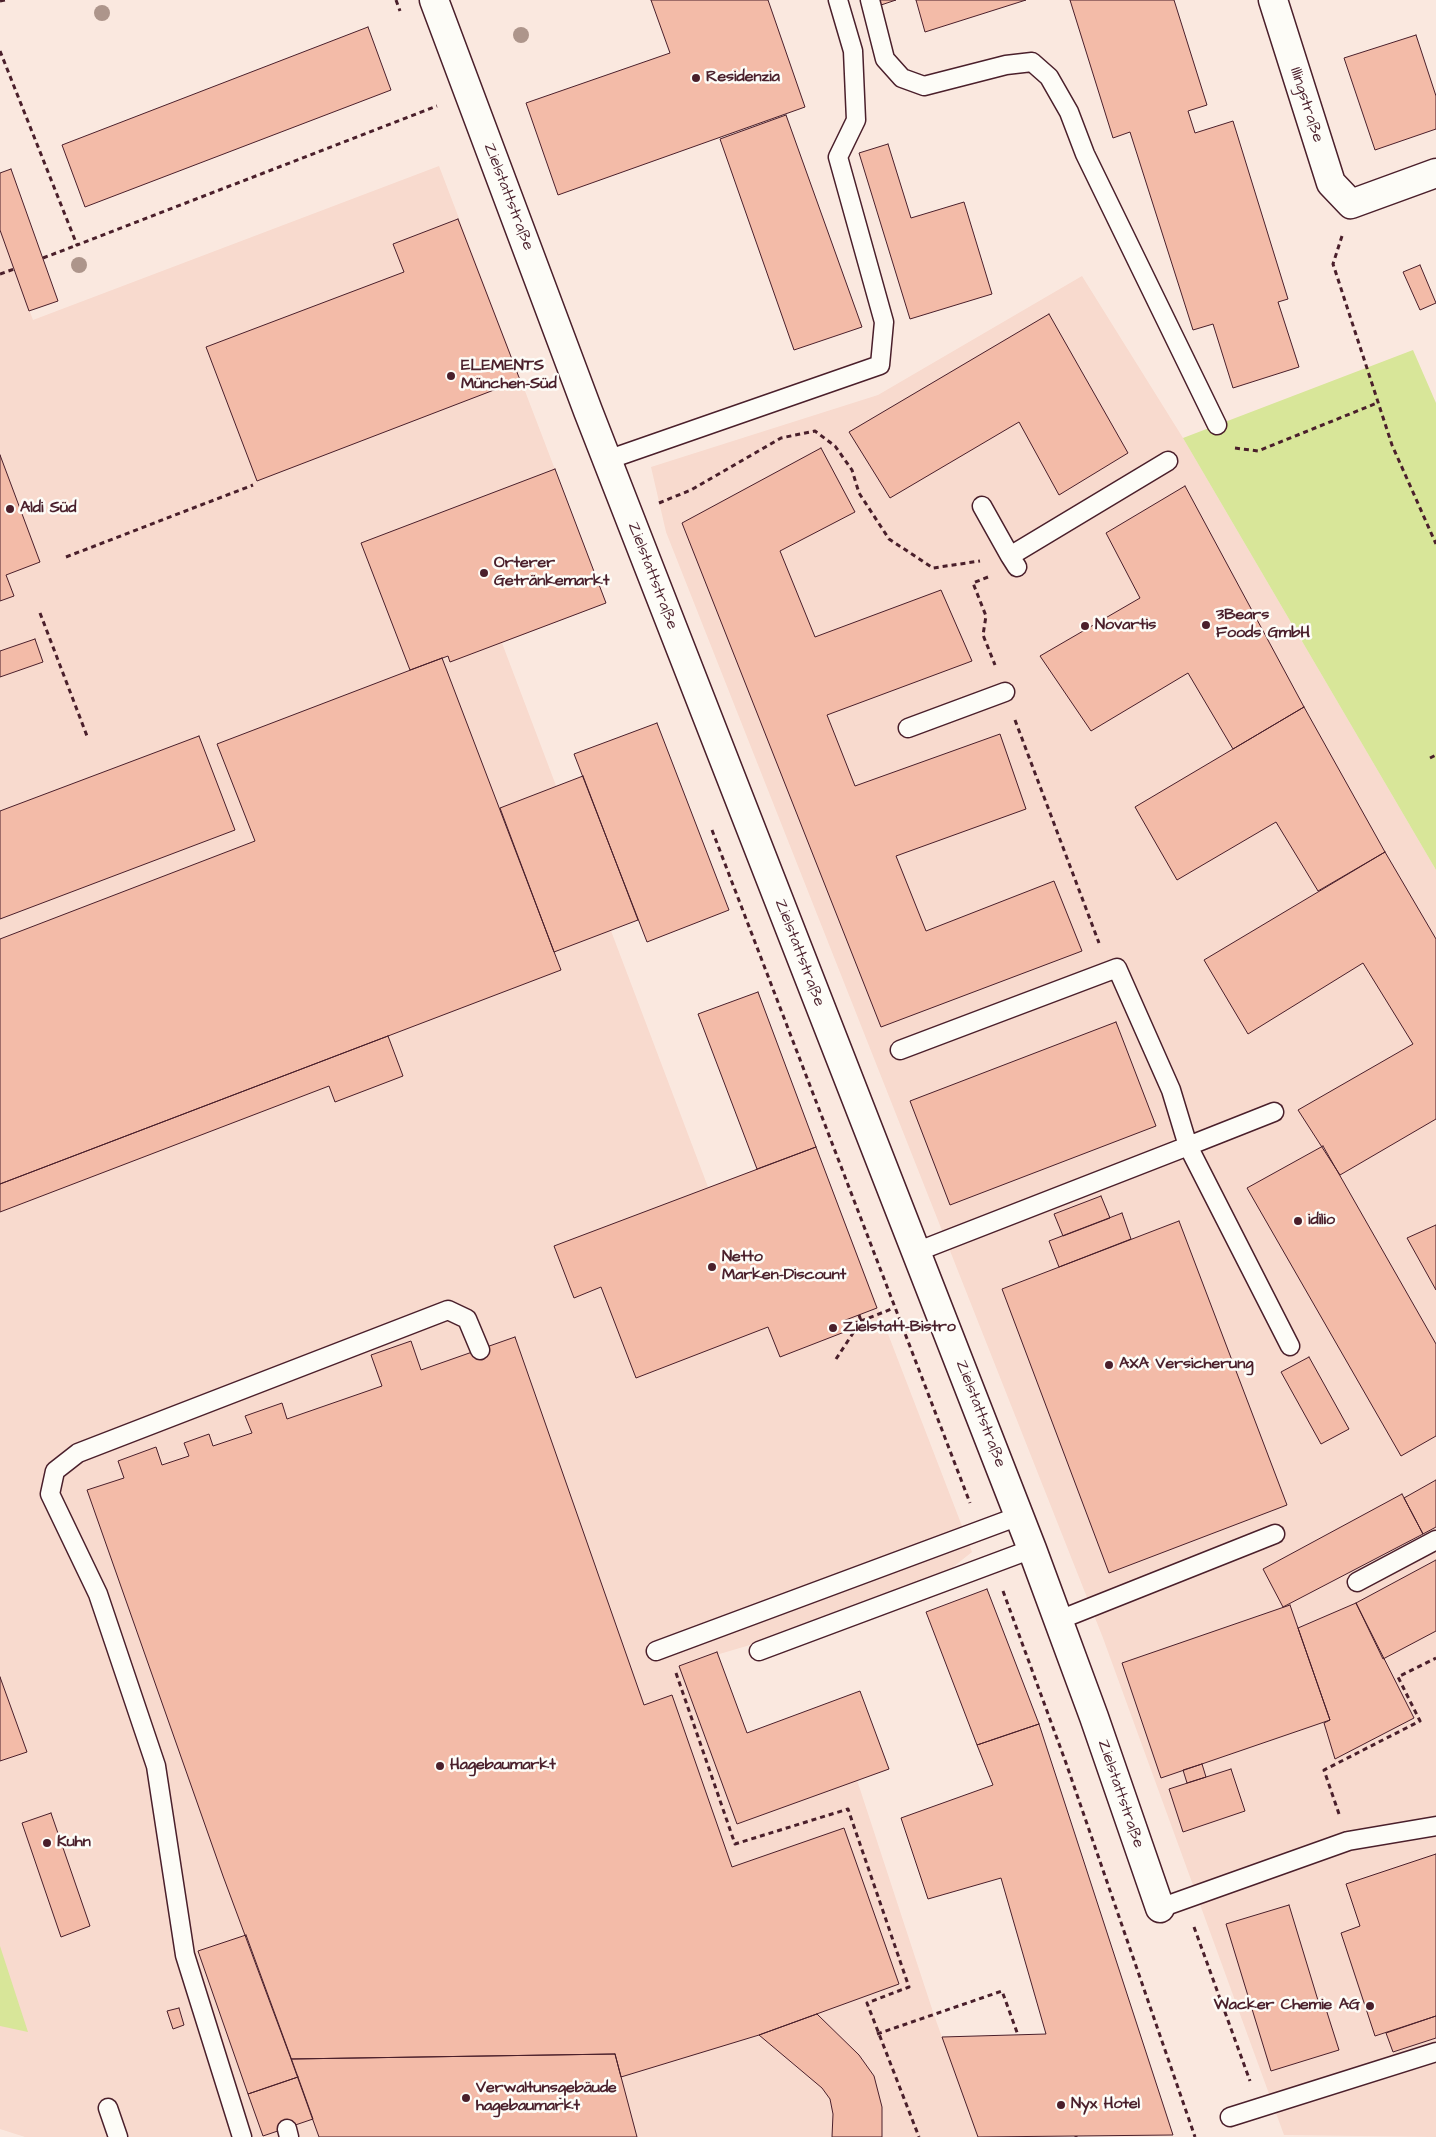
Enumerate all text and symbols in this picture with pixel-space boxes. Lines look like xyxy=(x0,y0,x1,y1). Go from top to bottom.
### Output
street label: Illingstraße xyxy=(1285,65,1327,145)
place label: Residenzia xyxy=(706,68,780,88)
marker: Residenzia xyxy=(690,72,702,84)
street label: Zielstattstraße xyxy=(479,141,537,253)
place label: ELEMENTS München-Süd xyxy=(461,357,557,395)
marker: ELEMENTS München-Süd xyxy=(445,370,457,382)
place label: Aldi Süd xyxy=(20,499,76,519)
marker: Aldi Süd xyxy=(4,503,16,515)
street label: Zielstattstraße xyxy=(623,520,681,632)
place label: Orterer Getränkemarkt xyxy=(494,554,609,592)
marker: Orterer Getränkemarkt xyxy=(478,567,490,579)
place label: 3Bears Foods GmbH xyxy=(1216,606,1310,644)
place label: Novartis xyxy=(1095,616,1156,636)
marker: 3Bears Foods GmbH xyxy=(1200,619,1212,631)
marker: Novartis xyxy=(1079,620,1091,632)
street label: Zielstattstraße xyxy=(770,897,828,1009)
place label: idilio xyxy=(1308,1211,1335,1231)
marker: idilio xyxy=(1292,1215,1304,1227)
place label: Netto Marken-Discount xyxy=(722,1248,846,1286)
marker: Netto Marken-Discount xyxy=(706,1261,718,1273)
place label: Zielstatt-Bistro xyxy=(843,1318,956,1338)
marker: Zielstatt-Bistro xyxy=(827,1322,839,1334)
place label: AXA Versicherung xyxy=(1119,1355,1253,1375)
street label: Zielstattstraße xyxy=(951,1358,1009,1470)
marker: AXA Versicherung xyxy=(1103,1359,1115,1371)
street label: Zielstattstraße xyxy=(1092,1737,1148,1851)
place label: Hagebaumarkt xyxy=(450,1756,556,1776)
marker: Hagebaumarkt xyxy=(434,1760,446,1772)
place label: Kuhn xyxy=(57,1833,91,1853)
marker: Kuhn xyxy=(41,1837,53,1849)
place label: Wacker Chemie AG xyxy=(1214,1996,1360,2016)
marker: Wacker Chemie AG xyxy=(1364,2000,1376,2012)
place label: Verwaltunsgebäude hagebaumarkt xyxy=(476,2079,617,2117)
marker: Verwaltunsgebäude hagebaumarkt xyxy=(460,2092,472,2104)
place label: Nyx Hotel xyxy=(1071,2095,1140,2115)
marker: Nyx Hotel xyxy=(1055,2099,1067,2111)

